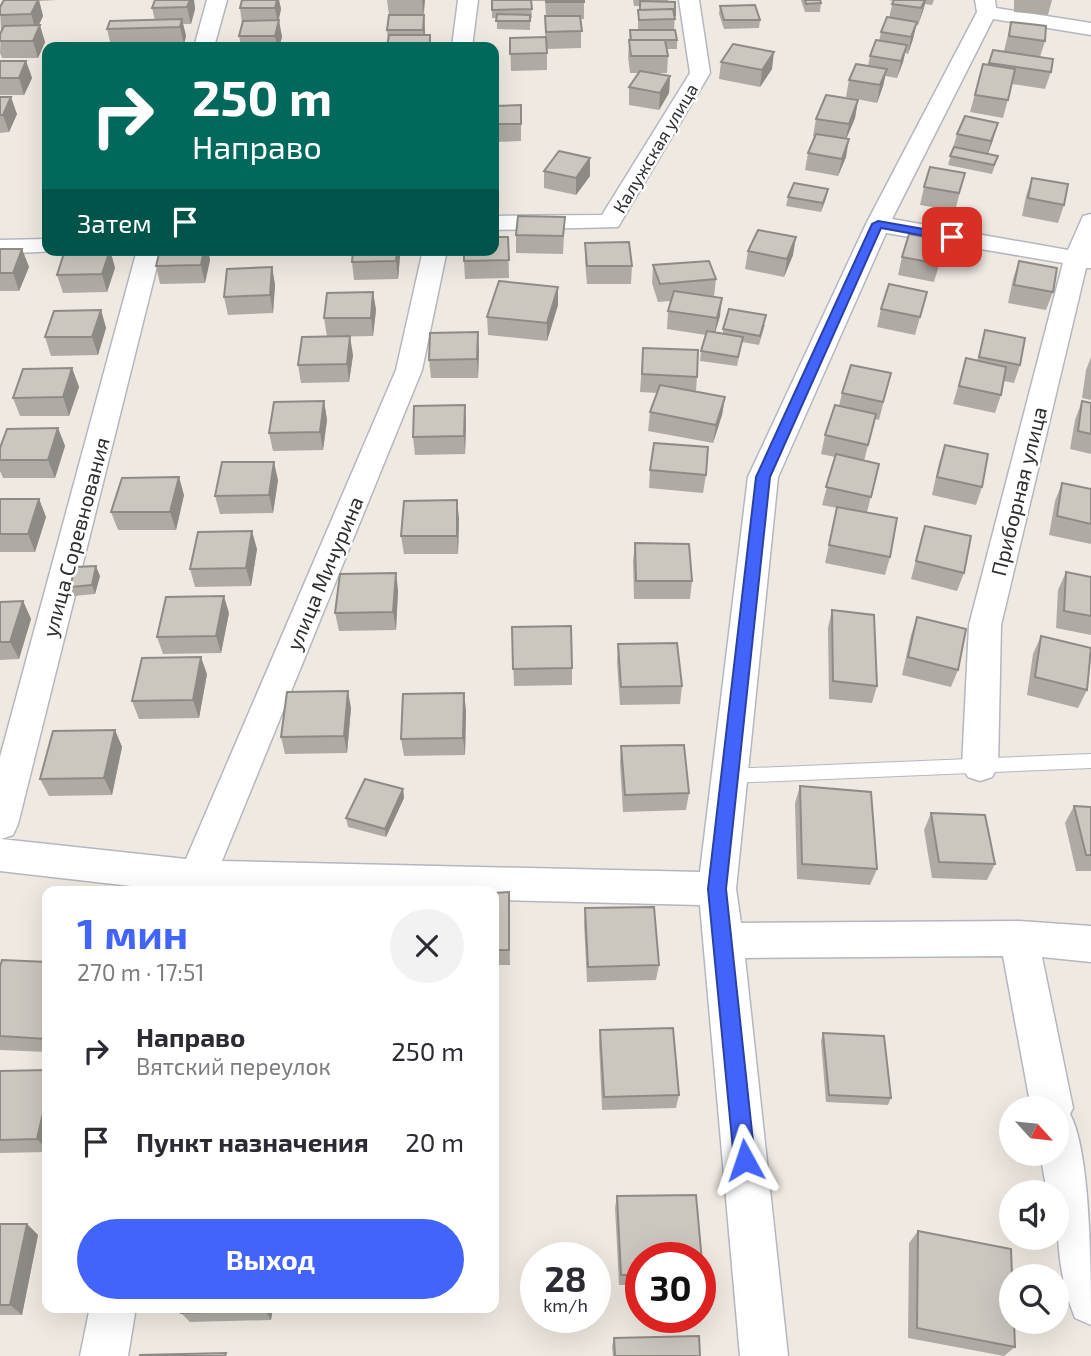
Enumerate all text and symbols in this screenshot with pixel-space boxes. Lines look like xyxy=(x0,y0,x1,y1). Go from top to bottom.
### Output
text: 250 m xyxy=(192,67,332,126)
icon: right xyxy=(77,70,168,161)
street label: Калужская улица xyxy=(608,79,702,217)
text: Направо xyxy=(192,127,322,165)
icon: arrive xyxy=(166,203,204,241)
text: Затем xyxy=(77,207,152,238)
pin xyxy=(922,207,982,267)
icon: arrive xyxy=(933,218,971,256)
street label: Приборная улица xyxy=(985,404,1052,578)
street label: улица Соревнования xyxy=(36,434,115,640)
street label: улица Мичурина xyxy=(280,492,369,654)
text: 1 мин xyxy=(77,907,188,957)
button: close xyxy=(390,909,464,983)
text: 270 m · 17:51 xyxy=(77,958,204,986)
text: Направо xyxy=(136,1021,245,1052)
icon: right xyxy=(77,1032,115,1070)
text: 250 m xyxy=(391,1035,464,1066)
text: Вятский переулок xyxy=(136,1052,331,1080)
north arrow xyxy=(999,1096,1069,1166)
map controls xyxy=(999,1096,1069,1334)
icon: arrive xyxy=(77,1123,115,1161)
position arrow xyxy=(708,1123,782,1197)
text: Пункт назначения xyxy=(136,1126,369,1157)
text: 20 m xyxy=(405,1126,464,1157)
button: sound xyxy=(999,1180,1069,1250)
button: Выход xyxy=(77,1219,464,1299)
speed limit sign: 30 xyxy=(625,1242,716,1333)
text: 28 xyxy=(544,1257,587,1299)
button: search xyxy=(999,1264,1069,1334)
text: km/h xyxy=(543,1294,588,1316)

